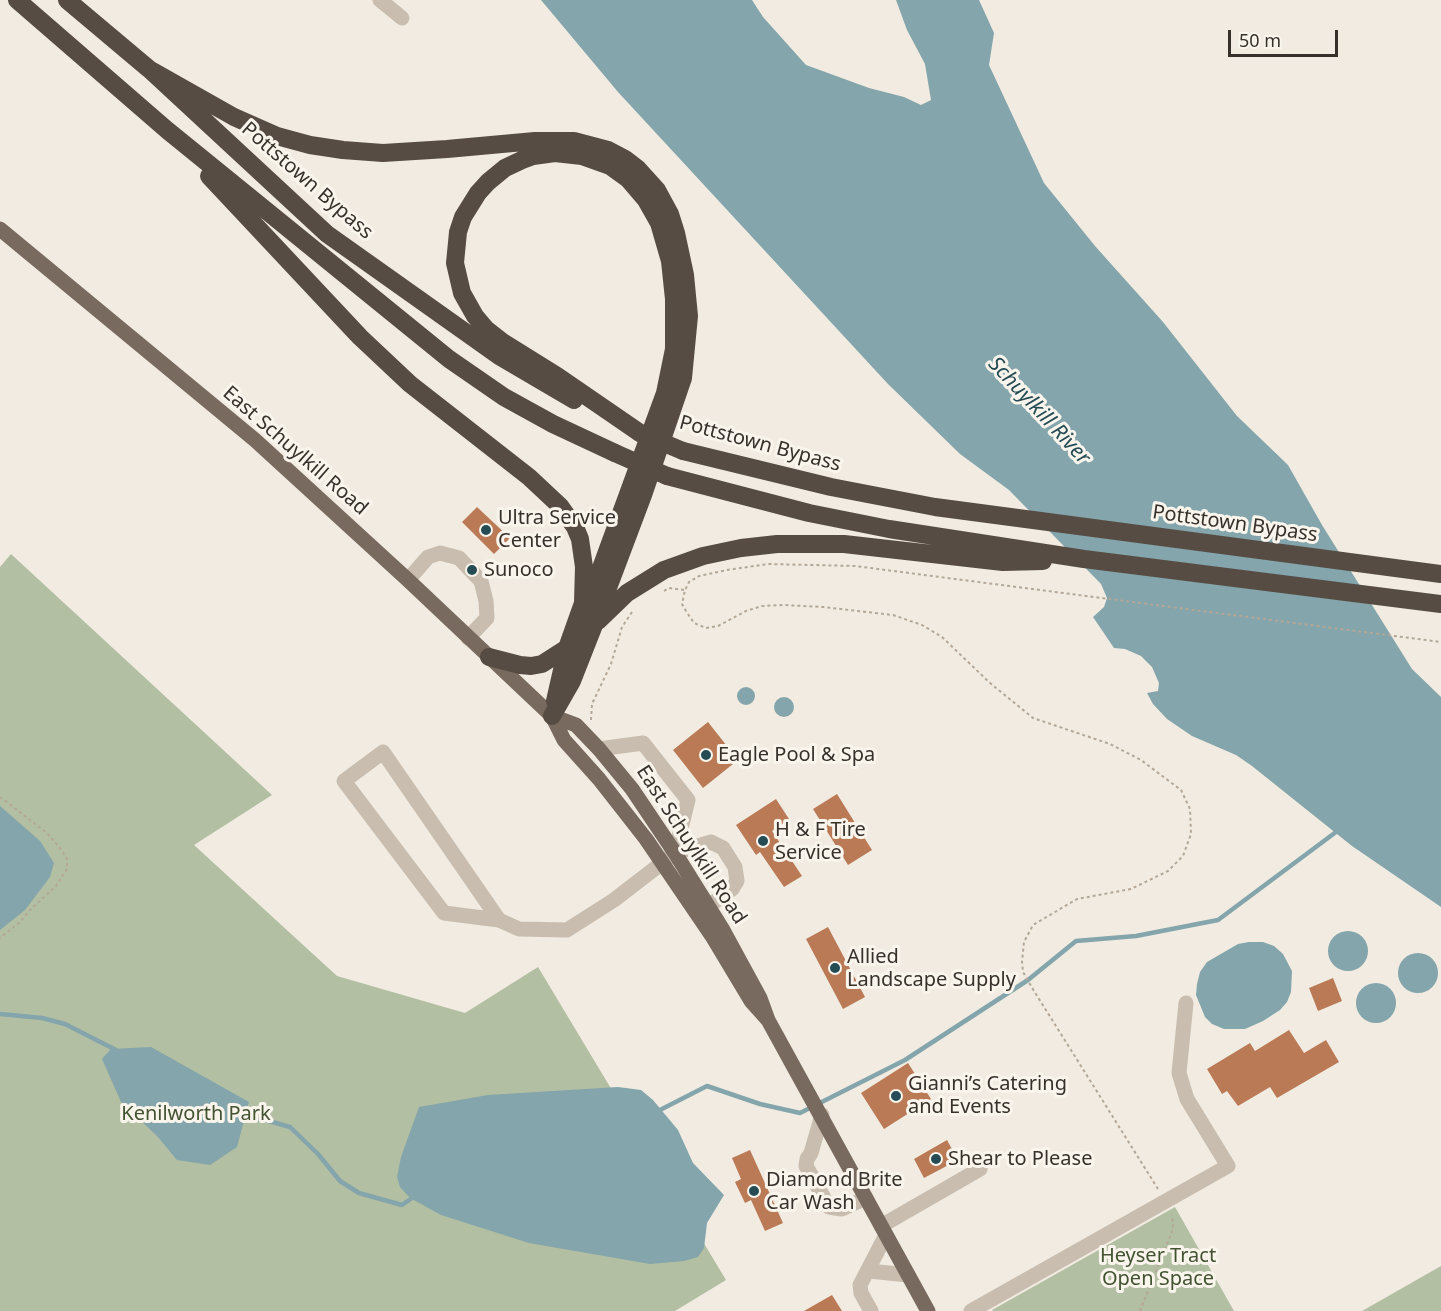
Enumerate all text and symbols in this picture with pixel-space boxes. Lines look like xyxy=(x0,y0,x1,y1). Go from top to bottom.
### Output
scale bar xyxy=(1231,18,1340,56)
text: 50 m xyxy=(1239,28,1281,52)
street label: Pottstown Bypass xyxy=(236,117,378,245)
water label: Schuylkill River xyxy=(983,352,1095,470)
street label: East Schuylkill Road xyxy=(218,381,372,521)
street label: Pottstown Bypass xyxy=(677,411,843,477)
street label: Pottstown Bypass xyxy=(1151,501,1319,547)
place label: Ultra Service Center xyxy=(498,506,616,553)
marker: Ultra Service Center xyxy=(479,523,493,537)
place label: Sunoco xyxy=(484,558,553,582)
marker: Sunoco xyxy=(465,563,479,577)
place label: Eagle Pool & Spa xyxy=(718,743,875,767)
marker: Eagle Pool & Spa xyxy=(699,748,713,762)
street label: East Schuylkill Road xyxy=(631,761,751,929)
place label: H & F Tire Service xyxy=(775,818,866,865)
marker: H & F Tire Service xyxy=(756,834,770,848)
place label: Allied Landscape Supply xyxy=(847,945,1016,992)
marker: Allied Landscape Supply xyxy=(828,961,842,975)
place label: Gianni’s Catering and Events xyxy=(908,1072,1067,1119)
marker: Gianni’s Catering and Events xyxy=(889,1089,903,1103)
park label: Kenilworth Park xyxy=(121,1102,271,1126)
place label: Shear to Please xyxy=(948,1147,1092,1171)
marker: Shear to Please xyxy=(929,1152,943,1166)
place label: Diamond Brite Car Wash xyxy=(766,1168,903,1215)
marker: Diamond Brite Car Wash xyxy=(747,1184,761,1198)
park label: Heyser Tract Open Space xyxy=(1100,1244,1216,1291)

